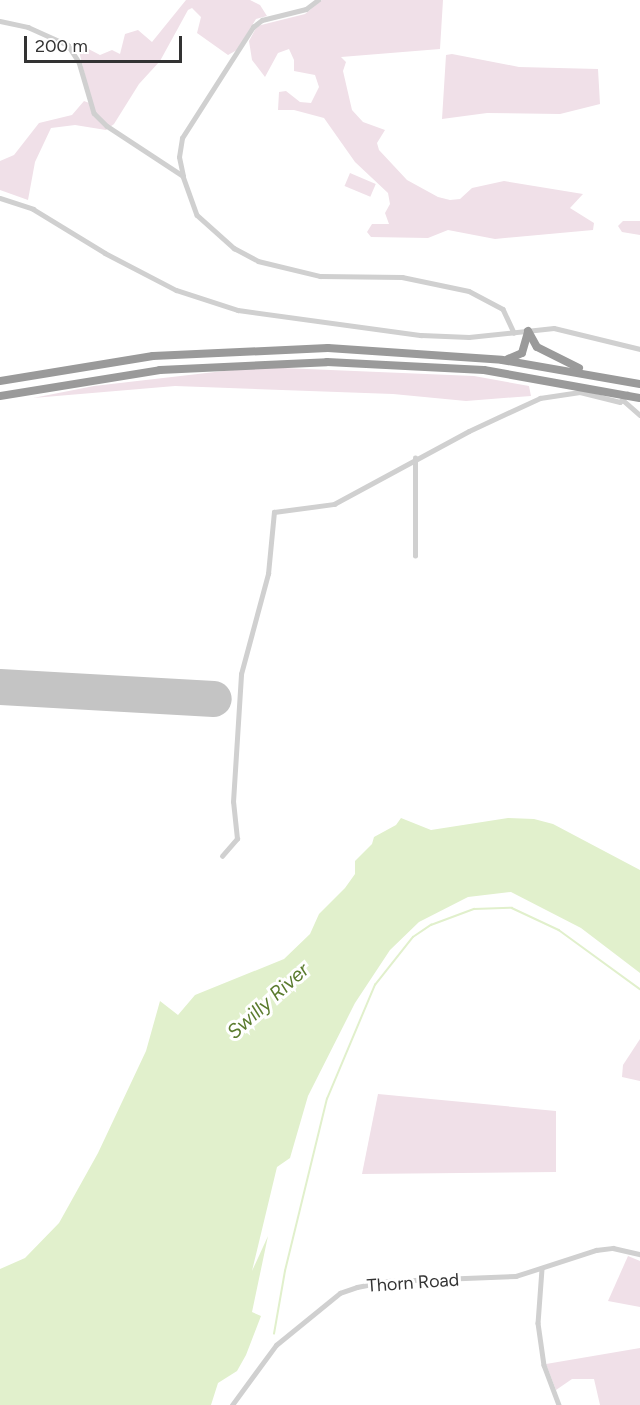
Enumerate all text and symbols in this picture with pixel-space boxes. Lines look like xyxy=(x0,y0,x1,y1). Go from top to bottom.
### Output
scale bar xyxy=(27,24,184,62)
text: 200 m xyxy=(35,35,88,57)
water label: Swilly River xyxy=(222,958,314,1044)
street label: Thorn Road xyxy=(366,1269,460,1297)

